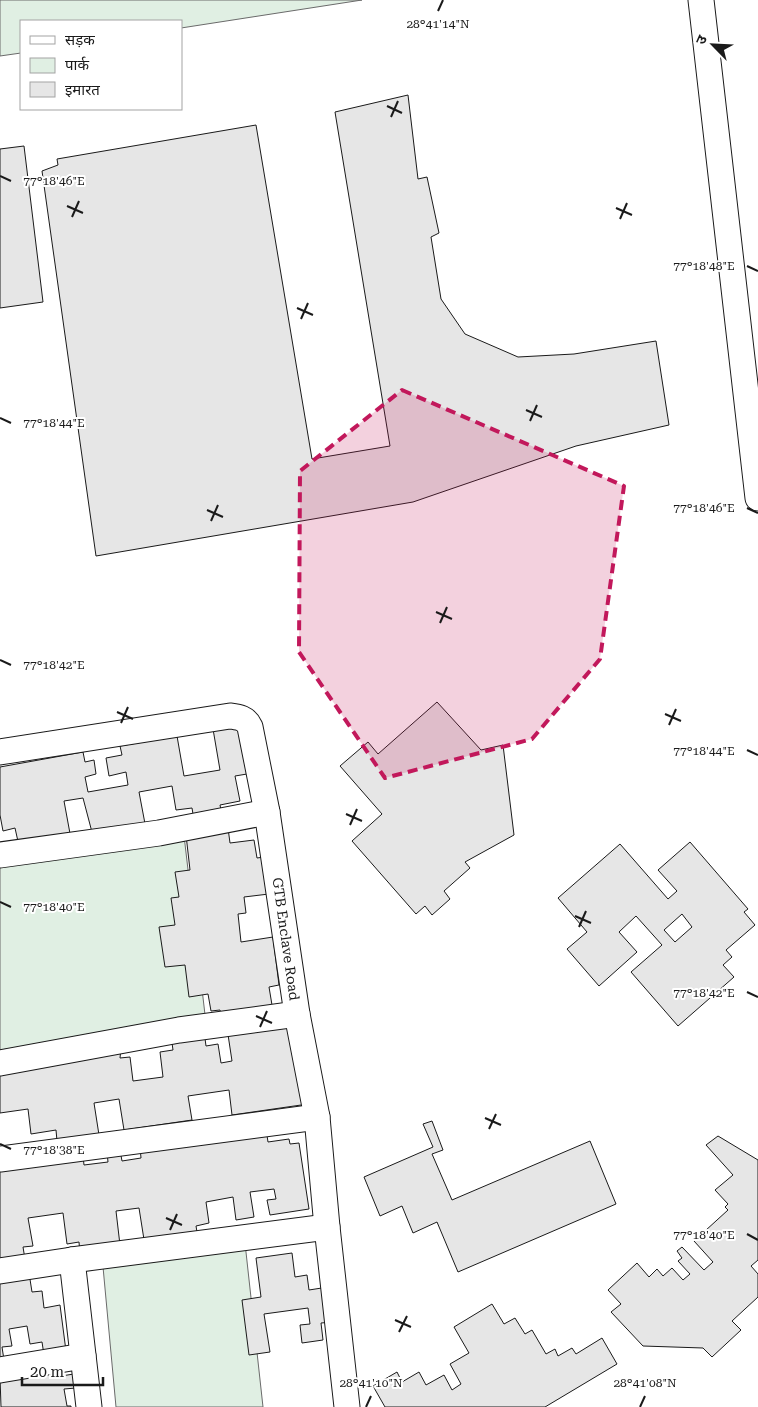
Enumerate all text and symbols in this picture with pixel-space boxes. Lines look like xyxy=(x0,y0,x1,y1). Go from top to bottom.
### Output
text: 28°41'14"N xyxy=(406,17,470,31)
legend xyxy=(20,20,182,110)
north arrow xyxy=(688,20,738,70)
text: सड़क xyxy=(65,31,95,49)
text: उ xyxy=(692,32,710,47)
text: पार्क xyxy=(65,56,89,74)
text: इमारत xyxy=(65,81,100,99)
text: 77°18'46"E xyxy=(23,174,85,188)
text: 77°18'48"E xyxy=(673,259,735,273)
text: 77°18'44"E xyxy=(23,416,85,430)
text: 77°18'46"E xyxy=(673,501,735,515)
text: 77°18'42"E xyxy=(23,658,85,672)
text: 77°18'44"E xyxy=(673,744,735,758)
street label: GTB Enclave Road xyxy=(269,877,303,1002)
text: 77°18'40"E xyxy=(23,900,85,914)
text: 77°18'42"E xyxy=(673,986,735,1000)
text: 77°18'38"E xyxy=(23,1143,85,1157)
text: 77°18'40"E xyxy=(673,1228,735,1242)
scale bar xyxy=(22,1354,104,1386)
text: 20 m xyxy=(30,1363,65,1381)
text: 28°41'10"N xyxy=(339,1376,403,1390)
text: 28°41'08"N xyxy=(613,1376,677,1390)

